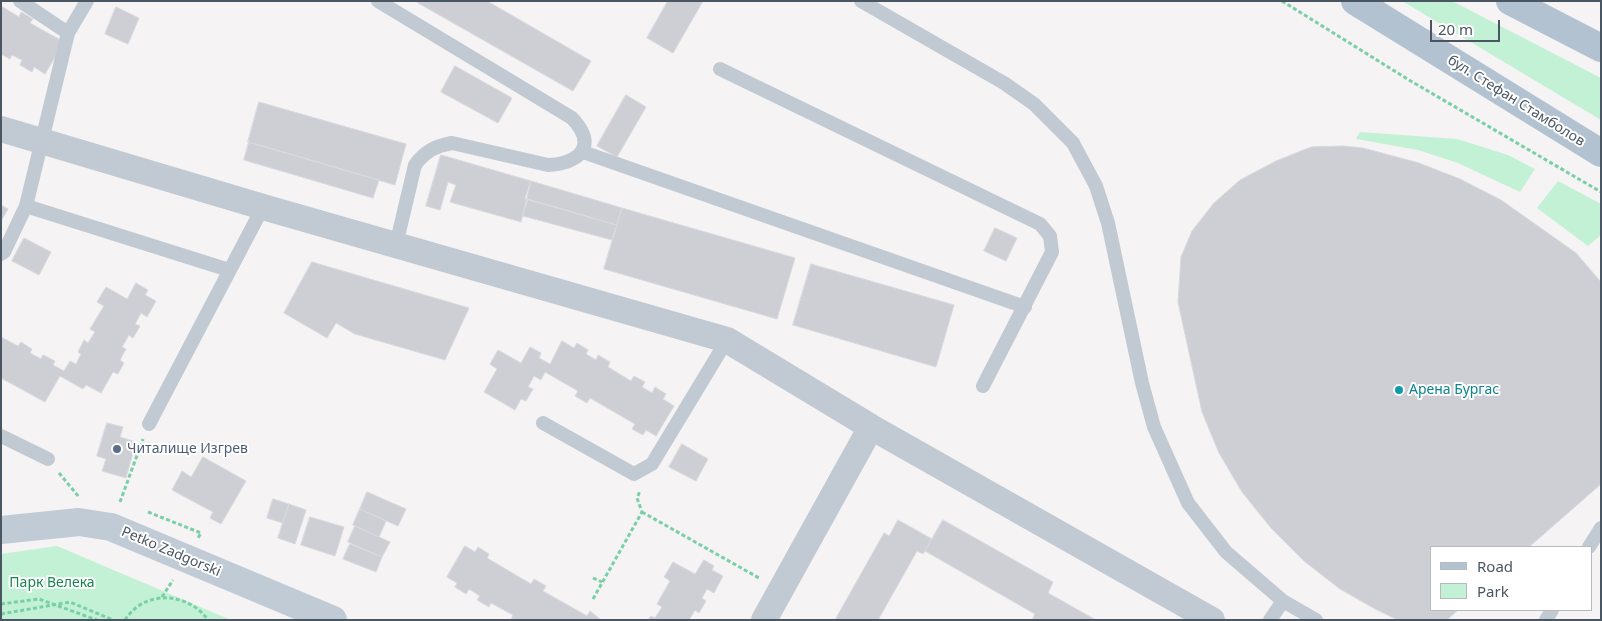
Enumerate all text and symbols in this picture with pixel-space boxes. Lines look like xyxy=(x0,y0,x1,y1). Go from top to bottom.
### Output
scale bar xyxy=(1432,10,1502,42)
text: 20 m xyxy=(1438,19,1473,39)
street label: бул. Стефан Стамболов xyxy=(1444,52,1588,150)
place label: Арена Бургас xyxy=(1409,382,1499,398)
marker: Арена Бургас xyxy=(1393,384,1405,396)
place label: Читалище Изгрев xyxy=(127,441,248,457)
marker: Читалище Изгрев xyxy=(111,443,123,455)
street label: Petko Zadgorski xyxy=(119,524,223,580)
legend xyxy=(1430,546,1592,611)
text: Road xyxy=(1477,556,1513,576)
park label: Парк Велека xyxy=(9,575,95,591)
text: Park xyxy=(1477,581,1509,601)

